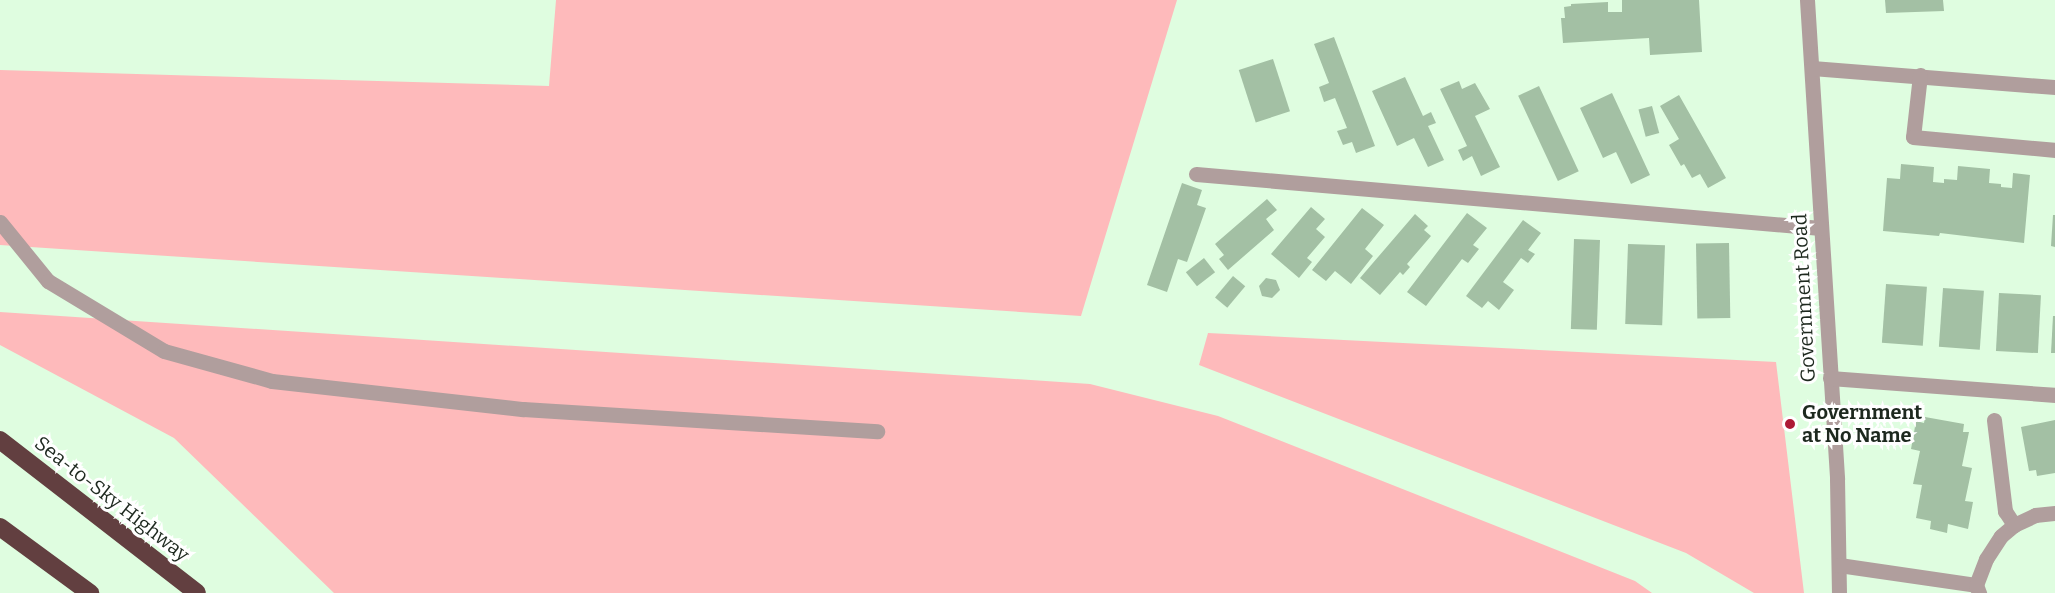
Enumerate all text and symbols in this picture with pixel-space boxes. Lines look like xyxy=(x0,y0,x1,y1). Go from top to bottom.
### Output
street label: Government Road xyxy=(1788,213,1820,383)
place label: Government at No Name xyxy=(1802,400,1922,447)
marker: Government at No Name xyxy=(1783,417,1797,431)
street label: Sea-to-Sky Highway xyxy=(30,431,194,567)

